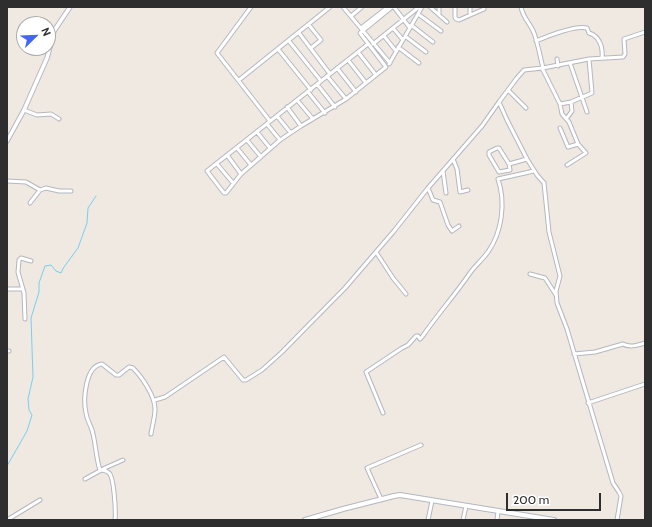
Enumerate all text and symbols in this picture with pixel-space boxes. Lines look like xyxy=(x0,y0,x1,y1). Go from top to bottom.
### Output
north arrow xyxy=(16,16,56,56)
text: N xyxy=(38,25,54,38)
scale bar xyxy=(508,485,603,511)
text: 200 m xyxy=(513,492,549,507)

